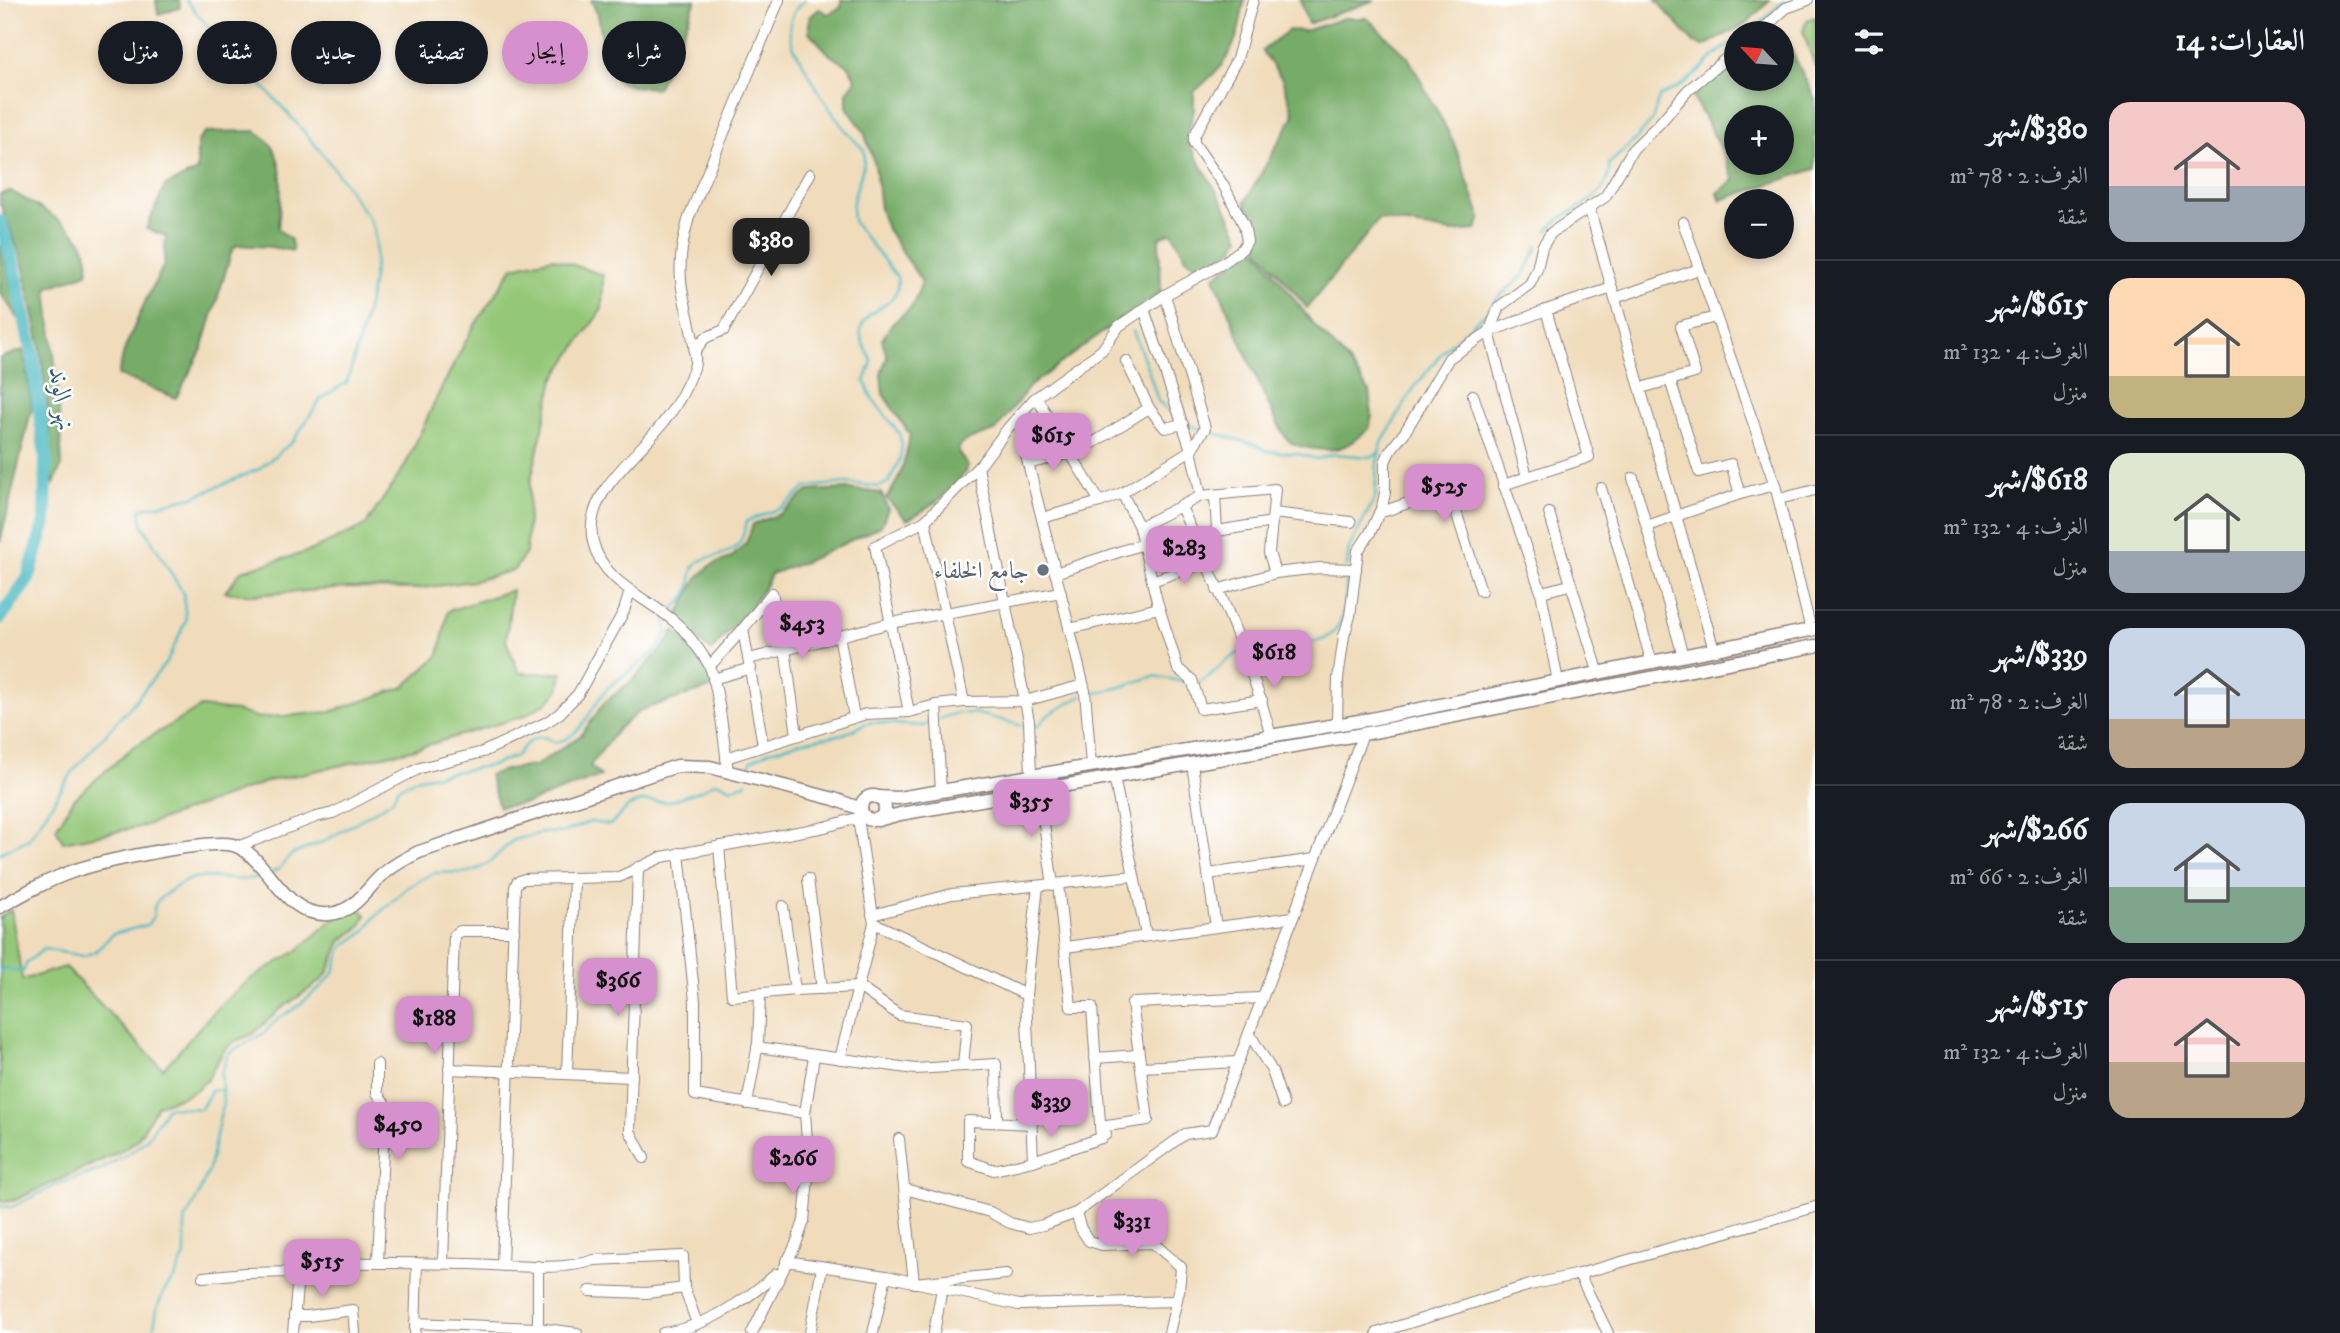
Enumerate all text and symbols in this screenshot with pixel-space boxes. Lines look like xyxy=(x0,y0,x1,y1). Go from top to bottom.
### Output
chip: منزل xyxy=(98,21,183,84)
chip: شقة xyxy=(197,21,277,84)
chip: جديد xyxy=(291,21,381,84)
chip: تصفية xyxy=(395,21,488,84)
chip: إيجار xyxy=(502,21,588,84)
chip: شراء xyxy=(602,21,686,84)
north arrow xyxy=(1724,21,1794,91)
map controls xyxy=(1724,21,1794,259)
icon: filters xyxy=(1850,23,1888,61)
text: العقارات: 14 xyxy=(2175,23,2305,60)
button: + xyxy=(1724,105,1794,175)
text: $380/شهر xyxy=(1987,111,2088,148)
icon: home xyxy=(2165,130,2249,214)
text: الغرف: 2 · 78 m² xyxy=(1950,162,2088,191)
button: − xyxy=(1724,189,1794,259)
text: شقة xyxy=(2058,203,2088,232)
pin: $380 xyxy=(730,218,812,278)
text: $380 xyxy=(748,226,794,255)
text: $615/شهر xyxy=(1988,287,2088,324)
icon: home xyxy=(2165,306,2249,390)
text: الغرف: 4 · 132 m² xyxy=(1943,338,2088,367)
water label: نهر الوند xyxy=(41,365,82,433)
text: منزل xyxy=(2053,379,2088,408)
pin: $615 xyxy=(1012,414,1094,473)
text: $615 xyxy=(1031,421,1075,450)
text: $618/شهر xyxy=(1988,462,2088,499)
pin: $525 xyxy=(1403,464,1485,524)
text: $525 xyxy=(1421,472,1467,501)
icon: home xyxy=(2165,481,2249,565)
text: الغرف: 4 · 132 m² xyxy=(1943,513,2088,542)
pin: $283 xyxy=(1143,526,1225,586)
text: $283 xyxy=(1162,534,1206,563)
text: منزل xyxy=(2053,554,2088,583)
place label: جامع الخلفاء xyxy=(934,556,1029,592)
marker: جامع الخلفاء xyxy=(1035,562,1051,578)
pin: $453 xyxy=(761,602,843,661)
text: $453 xyxy=(779,609,825,638)
pin: $618 xyxy=(1233,630,1315,690)
text: $339/شهر xyxy=(1992,637,2088,674)
text: $618 xyxy=(1252,638,1296,667)
icon: home xyxy=(2165,656,2249,740)
text: الغرف: 2 · 78 m² xyxy=(1950,688,2088,717)
text: شقة xyxy=(2058,729,2088,758)
pin: $355 xyxy=(990,780,1072,839)
text: $355 xyxy=(1009,787,1053,816)
text: $266/شهر xyxy=(1983,812,2088,849)
icon: home xyxy=(2165,831,2249,915)
text: الغرف: 2 · 66 m² xyxy=(1949,863,2088,892)
text: شقة xyxy=(2058,904,2088,933)
pin: $366 xyxy=(577,958,659,1018)
text: $366 xyxy=(595,966,641,995)
text: $515/شهر xyxy=(1988,987,2088,1024)
pin: $188 xyxy=(393,996,475,1056)
text: $188 xyxy=(412,1004,456,1033)
icon: home xyxy=(2165,1006,2249,1090)
text: الغرف: 4 · 132 m² xyxy=(1943,1038,2088,1067)
text: منزل xyxy=(2053,1079,2088,1108)
pin: $339 xyxy=(1010,1080,1092,1139)
text: $339 xyxy=(1030,1087,1072,1116)
pin: $450 xyxy=(357,1102,439,1162)
text: $450 xyxy=(373,1110,423,1139)
pin: $266 xyxy=(752,1136,834,1196)
text: $266 xyxy=(769,1144,817,1173)
pin: $331 xyxy=(1091,1200,1173,1259)
text: $331 xyxy=(1113,1207,1151,1236)
pin: $515 xyxy=(281,1240,363,1299)
text: $515 xyxy=(300,1247,344,1276)

